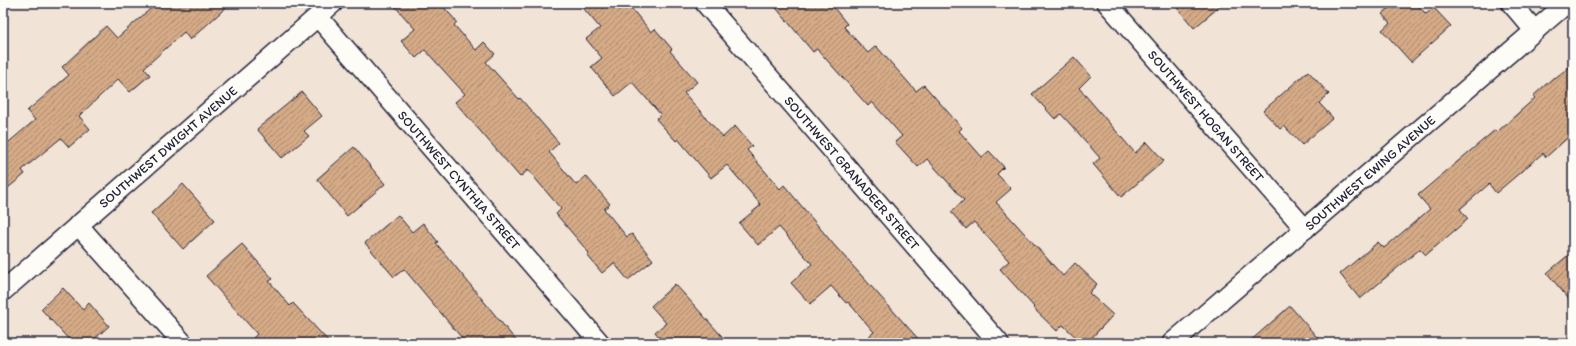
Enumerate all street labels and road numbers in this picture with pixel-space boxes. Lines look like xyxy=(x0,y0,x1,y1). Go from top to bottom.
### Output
street label: SOUTHWEST HOGAN STREET xyxy=(1145,47,1268,185)
street label: SOUTHWEST DWIGHT AVENUE xyxy=(96,83,240,211)
street label: SOUTHWEST GRANADEER STREET xyxy=(781,93,923,253)
street label: SOUTHWEST CYNTHIA STREET xyxy=(395,108,524,253)
street label: SOUTHWEST EWING AVENUE xyxy=(1302,112,1438,234)

